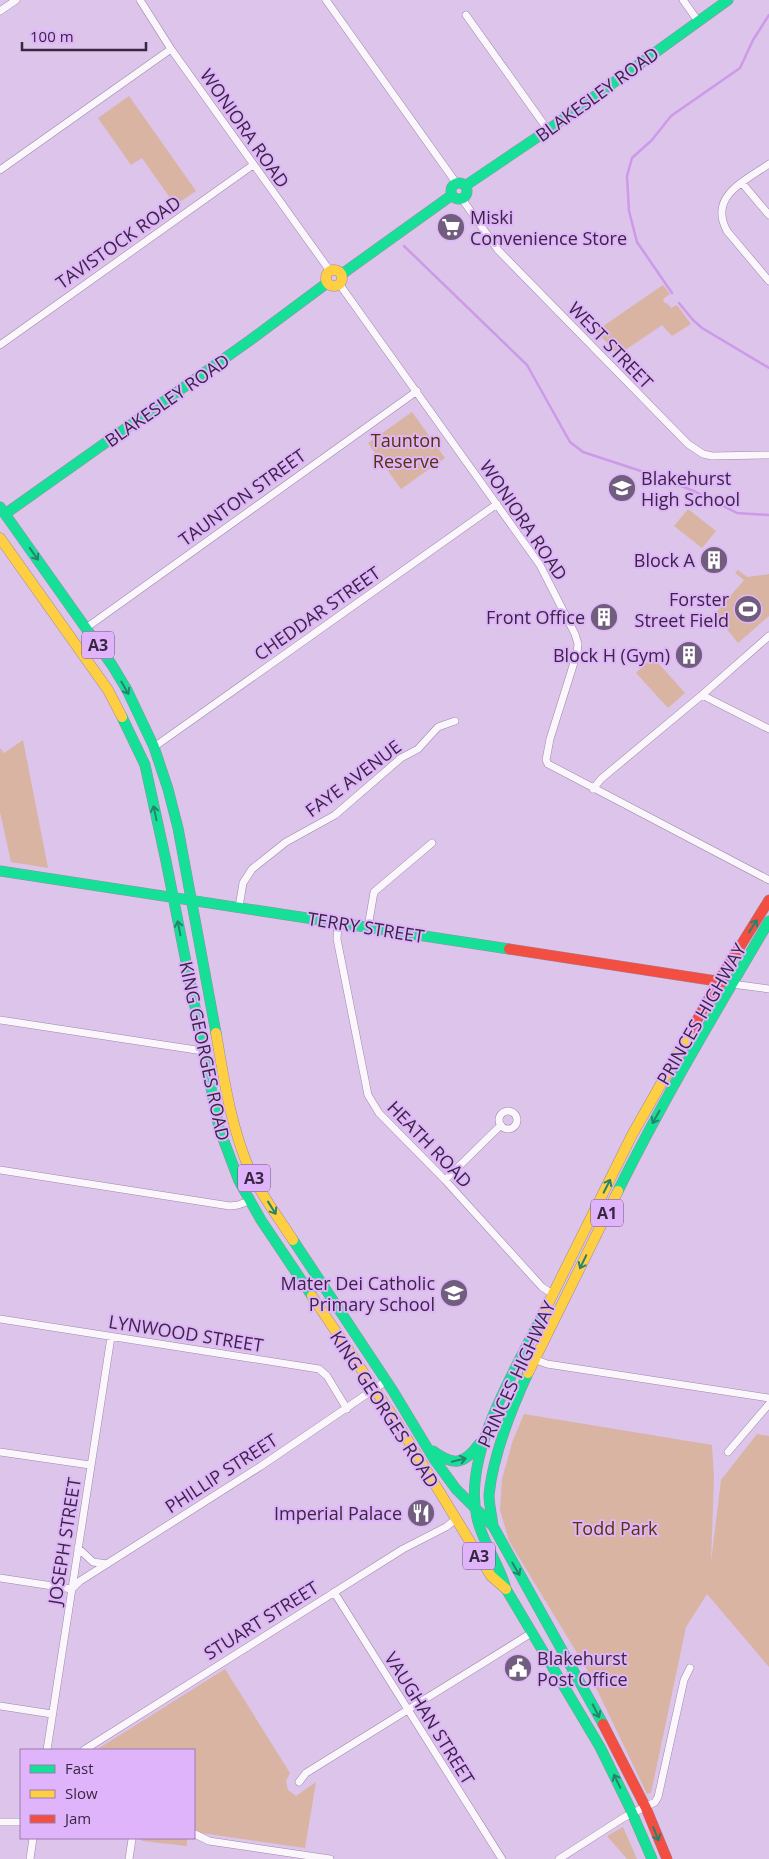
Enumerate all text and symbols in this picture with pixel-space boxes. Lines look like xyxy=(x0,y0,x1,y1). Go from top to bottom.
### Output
scale bar xyxy=(22,20,146,52)
text: 100 m xyxy=(30,26,74,46)
street label: BLAKESLEY ROAD xyxy=(530,41,664,147)
street label: WONIORA ROAD xyxy=(195,64,295,192)
street label: TAVISTOCK ROAD xyxy=(51,190,185,294)
place label: Miski Convenience Store xyxy=(470,205,627,250)
supermarket icon: Miski Convenience Store xyxy=(436,212,466,242)
street label: WEST STREET xyxy=(563,296,659,394)
street label: BLAKESLEY ROAD xyxy=(100,348,234,452)
park label: Taunton Reserve xyxy=(371,428,441,473)
street label: TAUNTON STREET xyxy=(174,443,310,551)
street label: WONIORA ROAD xyxy=(475,455,573,585)
place label: Blakehurst High School xyxy=(641,466,740,511)
school or university icon: Blakehurst High School xyxy=(607,473,637,503)
building icon: Block A xyxy=(699,545,729,575)
one-way arrow xyxy=(29,546,39,560)
place label: Block A xyxy=(634,548,696,572)
street label: CHEDDAR STREET xyxy=(249,560,385,665)
place label: Forster Street Field xyxy=(635,587,730,632)
sports icon: Forster Street Field xyxy=(733,594,763,624)
building icon: Front Office xyxy=(589,602,619,632)
place label: Front Office xyxy=(486,605,585,629)
road number: A3 xyxy=(82,632,114,658)
building icon: Block H (Gym) xyxy=(674,640,704,670)
place label: Block H (Gym) xyxy=(553,643,670,667)
one-way arrow xyxy=(121,680,131,694)
street label: FAYE AVENUE xyxy=(300,734,406,822)
one-way arrow xyxy=(150,805,160,821)
street label: TERRY STREET xyxy=(306,906,426,948)
one-way arrow xyxy=(747,919,758,933)
one-way arrow xyxy=(174,920,183,936)
street label: PRINCES HIGHWAY xyxy=(651,938,752,1089)
street label: KING GEORGES ROAD xyxy=(174,959,236,1143)
street label: HEATH ROAD xyxy=(382,1095,478,1193)
one-way arrow xyxy=(651,1109,660,1124)
road number: A3 xyxy=(238,1164,270,1192)
one-way arrow xyxy=(602,1178,612,1193)
one-way arrow xyxy=(267,1200,277,1214)
road number: A1 xyxy=(591,1200,623,1226)
one-way arrow xyxy=(578,1254,587,1269)
place label: Mater Dei Catholic Primary School xyxy=(281,1271,435,1316)
school or university icon: Mater Dei Catholic Primary School xyxy=(439,1278,469,1308)
street label: PRINCES HIGHWAY xyxy=(471,1296,561,1451)
street label: LYNWOOD STREET xyxy=(107,1309,265,1357)
street label: KING GEORGES ROAD xyxy=(325,1326,445,1492)
street label: PHILLIP STREET xyxy=(160,1428,282,1518)
one-way arrow xyxy=(450,1455,466,1465)
street label: JOSEPH STREET xyxy=(42,1476,86,1608)
restaurant icon: Imperial Palace xyxy=(406,1498,436,1528)
place label: Imperial Palace xyxy=(274,1501,402,1525)
park label: Todd Park xyxy=(572,1516,658,1540)
road number: A3 xyxy=(463,1542,495,1570)
one-way arrow xyxy=(511,1562,521,1577)
street label: STUART STREET xyxy=(199,1575,323,1665)
place label: Blakehurst Post Office xyxy=(537,1646,628,1691)
street label: VAUGHAN STREET xyxy=(380,1647,481,1789)
public building icon: Blakehurst Post Office xyxy=(503,1653,533,1683)
one-way arrow xyxy=(592,1703,601,1718)
legend xyxy=(20,1749,195,1839)
text: Fast xyxy=(65,1758,94,1778)
one-way arrow xyxy=(612,1774,621,1789)
text: Slow xyxy=(65,1783,98,1803)
text: Jam xyxy=(63,1808,91,1828)
one-way arrow xyxy=(652,1826,661,1841)

